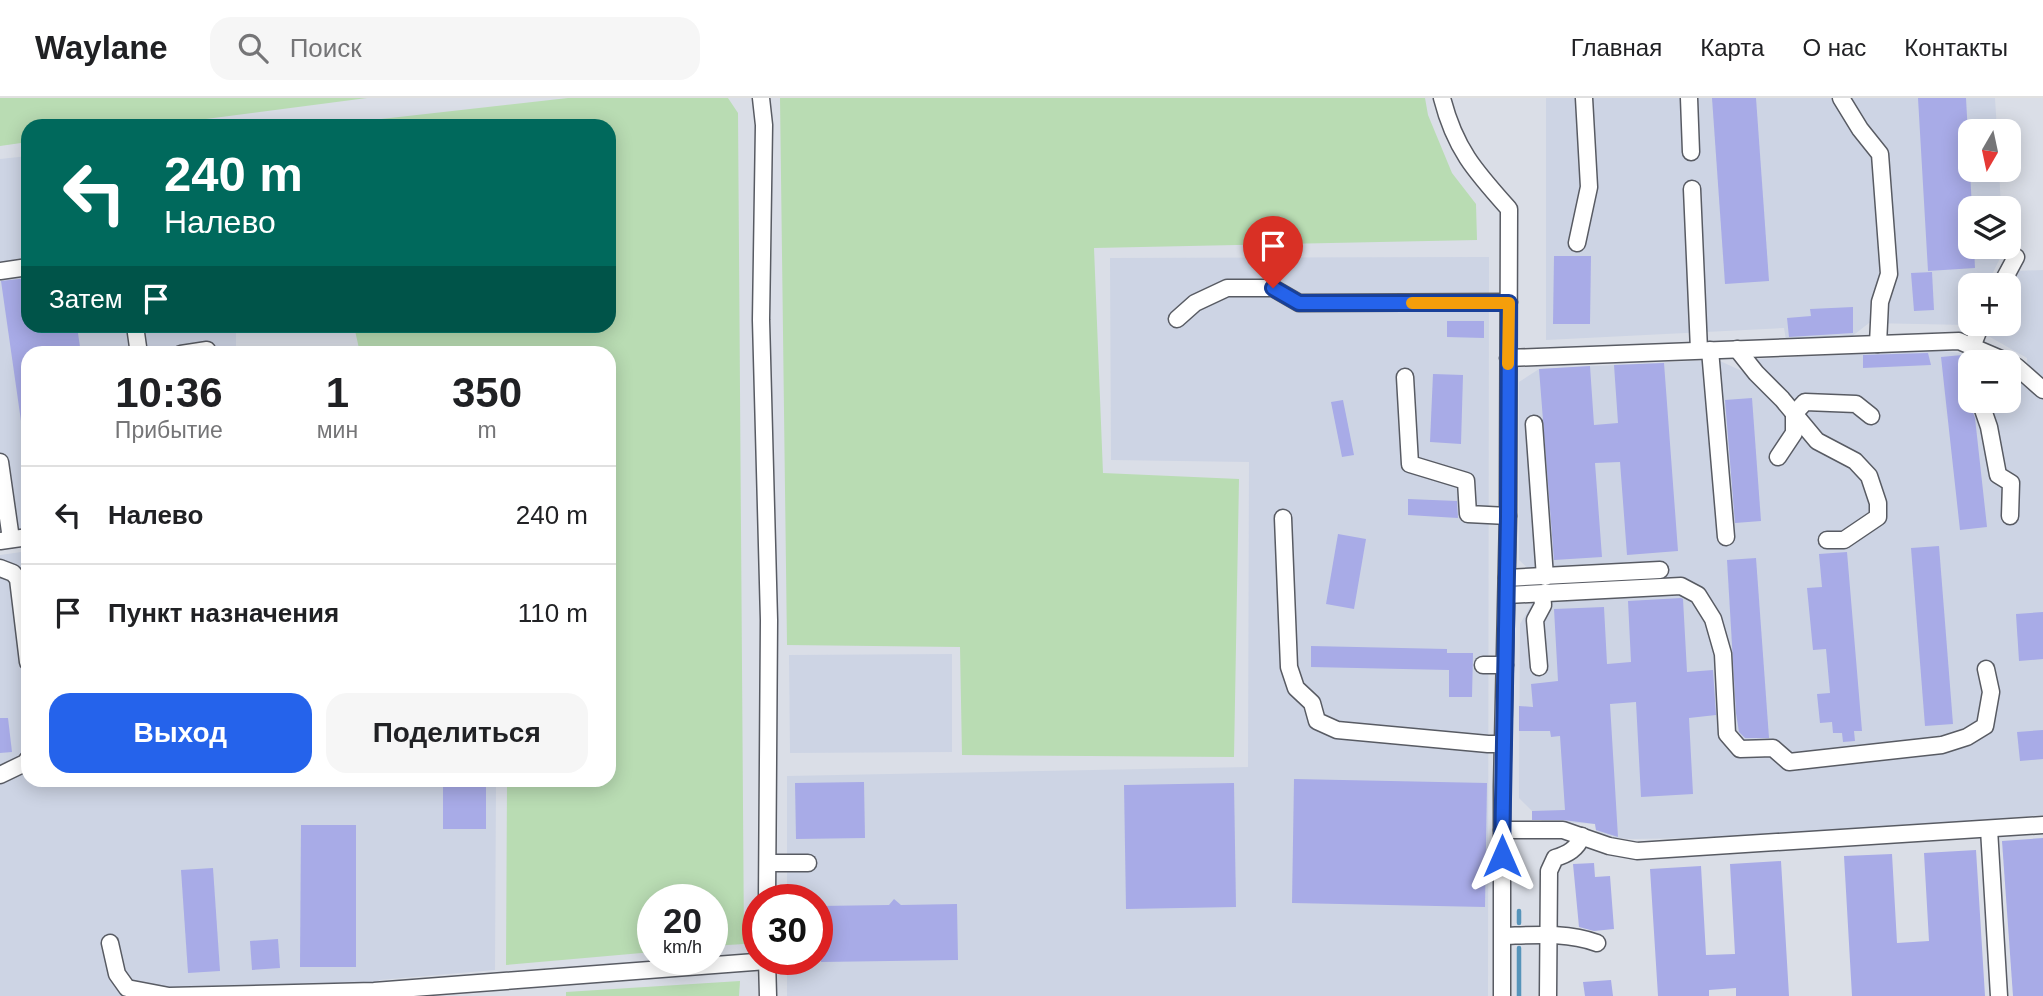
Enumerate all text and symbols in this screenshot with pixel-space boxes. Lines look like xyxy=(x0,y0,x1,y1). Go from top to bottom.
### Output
search box xyxy=(210,17,700,80)
text: Waylane xyxy=(35,29,168,66)
icon: search xyxy=(234,29,272,67)
text: Поиск xyxy=(290,33,362,63)
text: Главная xyxy=(1571,34,1662,61)
text: Карта xyxy=(1700,34,1764,61)
text: О нас xyxy=(1802,34,1866,61)
text: Контакты xyxy=(1904,34,2008,61)
north arrow xyxy=(1958,119,2021,182)
map controls xyxy=(1958,119,2021,413)
icon: left xyxy=(49,147,140,238)
text: 240 m xyxy=(164,147,303,201)
button: layers xyxy=(1958,196,2021,259)
text: Налево xyxy=(164,204,276,240)
pin xyxy=(1243,216,1303,288)
icon: arrive xyxy=(1254,227,1292,265)
button: + xyxy=(1958,273,2021,336)
icon: arrive xyxy=(137,280,175,318)
text: Затем xyxy=(49,284,123,314)
button: − xyxy=(1958,350,2021,413)
text: 10:36 xyxy=(115,369,223,416)
text: 1 xyxy=(326,369,349,416)
text: 350 xyxy=(452,369,522,416)
text: Прибытие xyxy=(115,417,223,443)
text: мин xyxy=(317,417,358,443)
text: m xyxy=(477,417,497,443)
icon: left xyxy=(49,496,87,534)
text: Налево xyxy=(108,500,203,530)
text: 240 m xyxy=(516,500,588,530)
icon: arrive xyxy=(49,594,87,632)
text: Пункт назначения xyxy=(108,598,339,628)
text: 110 m xyxy=(518,598,588,628)
button: Выход xyxy=(49,693,312,773)
button: Поделиться xyxy=(326,693,588,773)
position arrow xyxy=(1465,819,1539,893)
speed limit sign: 30 xyxy=(742,884,833,975)
text: 20 xyxy=(663,901,702,940)
text: km/h xyxy=(663,937,702,957)

